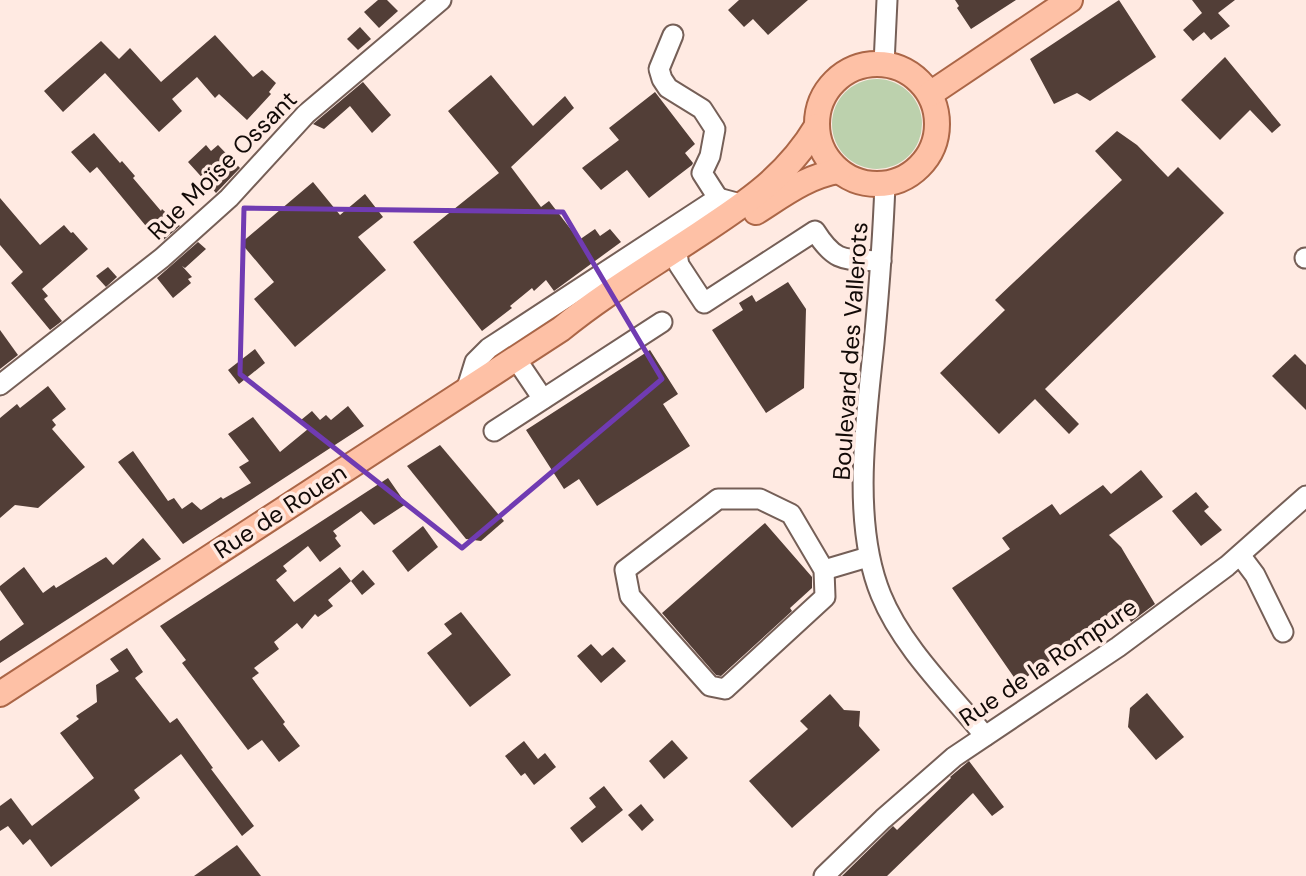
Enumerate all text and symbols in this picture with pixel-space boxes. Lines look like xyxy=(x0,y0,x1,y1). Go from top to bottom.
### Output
street label: Rue Moïse Ossant xyxy=(141,84,303,246)
street label: Boulevard des Vallerots xyxy=(826,221,874,481)
street label: Rue de Rouen xyxy=(208,457,352,565)
street label: Rue de la Rompure xyxy=(953,591,1143,733)

